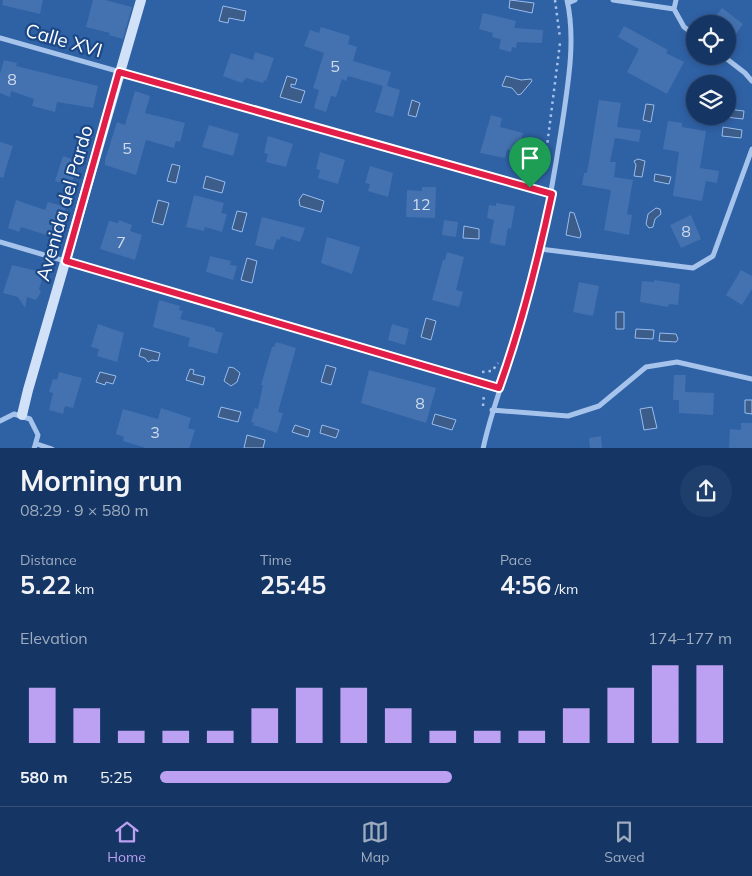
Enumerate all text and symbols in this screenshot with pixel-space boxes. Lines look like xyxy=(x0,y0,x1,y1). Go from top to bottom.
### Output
map controls xyxy=(686,15,736,125)
button: locate xyxy=(686,15,736,65)
street label: Calle XVI xyxy=(23,18,105,62)
house number: 5 xyxy=(330,56,340,76)
house number: 8 xyxy=(7,69,17,89)
button: layers xyxy=(686,75,736,125)
street label: Avenida del Pardo xyxy=(30,122,98,284)
pin xyxy=(509,137,551,188)
house number: 5 xyxy=(122,138,132,158)
icon: arrive xyxy=(516,144,544,172)
house number: 12 xyxy=(411,194,431,214)
house number: 8 xyxy=(681,221,691,241)
house number: 7 xyxy=(116,232,126,252)
house number: 8 xyxy=(415,393,425,413)
house number: 3 xyxy=(150,422,160,442)
text: Morning run xyxy=(20,463,183,498)
button: share xyxy=(680,465,732,517)
text: 08:29 · 9 × 580 m xyxy=(20,500,149,520)
text: Distance xyxy=(20,551,77,569)
text: Time xyxy=(260,551,292,569)
text: Pace xyxy=(500,551,532,569)
text: 5.22 xyxy=(20,569,71,600)
text: 25:45 xyxy=(260,569,326,600)
text: 4:56 xyxy=(500,569,551,600)
text: km xyxy=(71,580,94,598)
text: /km xyxy=(551,580,578,598)
text: Elevation xyxy=(20,628,88,648)
text: 174–177 m xyxy=(648,628,732,648)
text: 580 m xyxy=(20,767,68,787)
text: 5:25 xyxy=(100,767,132,787)
tab: Home xyxy=(107,818,146,866)
tab: Map xyxy=(361,818,390,866)
tab: Saved xyxy=(604,818,645,866)

